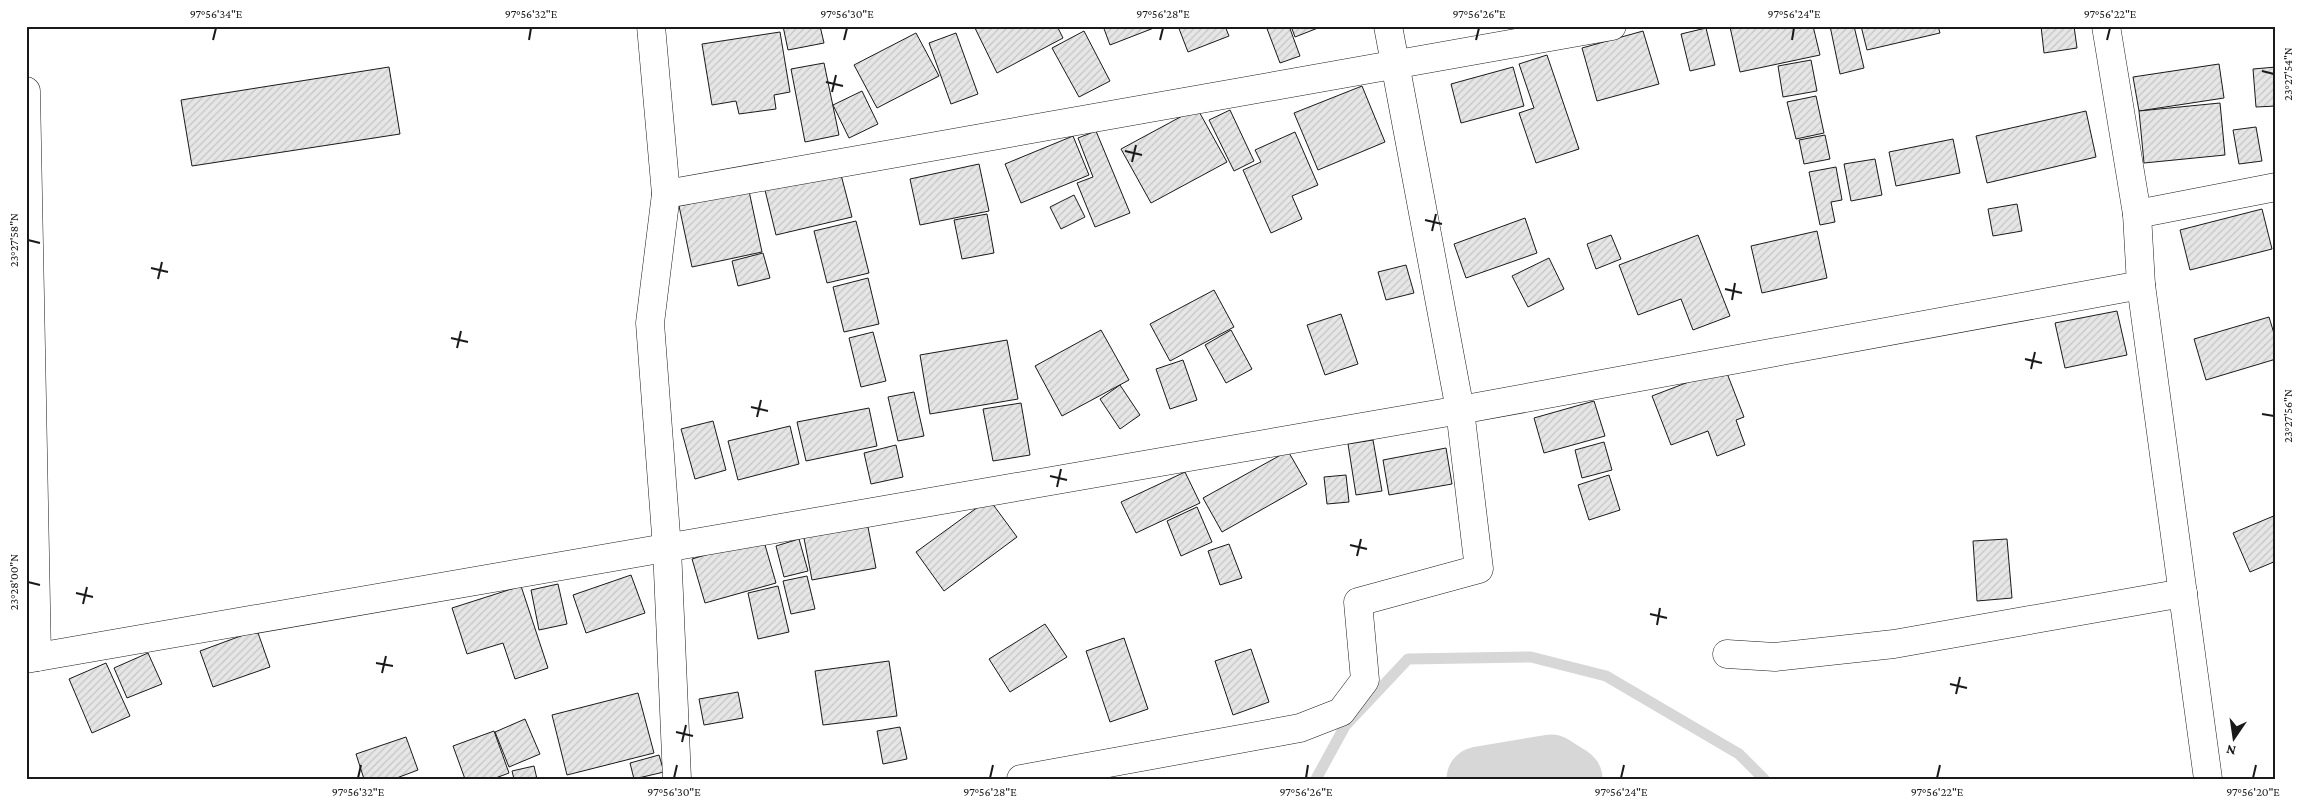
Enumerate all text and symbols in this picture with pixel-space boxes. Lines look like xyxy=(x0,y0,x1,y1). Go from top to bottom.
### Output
text: 97°56'34"E xyxy=(190,7,243,21)
text: 97°56'32"E xyxy=(505,7,558,21)
text: 97°56'30"E xyxy=(820,7,874,21)
text: 97°56'28"E xyxy=(1136,7,1190,21)
text: 97°56'26"E xyxy=(1452,7,1506,21)
text: 97°56'24"E xyxy=(1768,7,1821,21)
text: 97°56'22"E xyxy=(2084,7,2137,21)
text: 23°27'54"N xyxy=(2281,47,2295,101)
text: 23°27'58"N xyxy=(7,213,21,267)
text: 23°27'56"N xyxy=(2281,389,2295,443)
text: 23°28'00"N xyxy=(7,554,21,610)
north arrow xyxy=(2210,712,2260,762)
text: N xyxy=(2224,742,2238,760)
text: 97°56'32"E xyxy=(332,785,385,799)
text: 97°56'30"E xyxy=(647,785,701,799)
text: 97°56'28"E xyxy=(963,785,1017,799)
text: 97°56'26"E xyxy=(1279,785,1333,799)
text: 97°56'24"E xyxy=(1595,785,1648,799)
text: 97°56'22"E xyxy=(1911,785,1964,799)
text: 97°56'20"E xyxy=(2226,785,2280,799)

